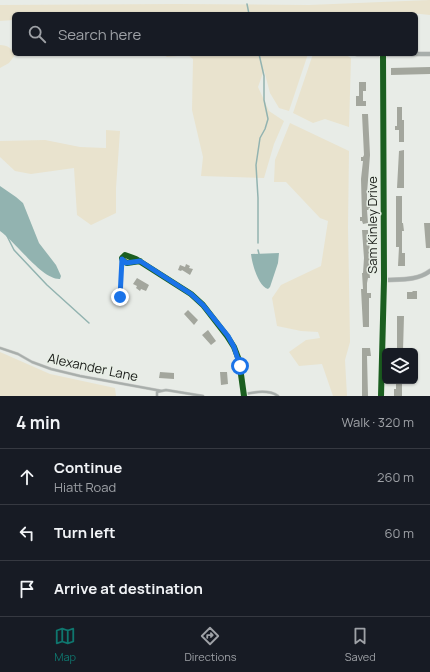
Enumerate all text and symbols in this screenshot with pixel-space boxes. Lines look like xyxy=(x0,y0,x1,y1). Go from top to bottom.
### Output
search box xyxy=(12,12,418,56)
icon: search xyxy=(26,23,48,45)
text: Search here xyxy=(58,24,141,45)
street label: Sam Kinley Drive xyxy=(363,176,381,274)
route end xyxy=(111,288,129,306)
map controls xyxy=(382,348,418,384)
button: layers xyxy=(382,348,418,384)
street label: Alexander Lane xyxy=(46,349,140,385)
route start xyxy=(231,357,249,375)
text: 4 min xyxy=(16,411,60,434)
text: Walk · 320 m xyxy=(341,413,414,431)
text: Continue xyxy=(54,457,122,478)
icon: ahead xyxy=(16,466,38,488)
text: 260 m xyxy=(377,468,414,486)
text: Hiatt Road xyxy=(54,478,116,496)
icon: left xyxy=(16,522,38,544)
text: Turn left xyxy=(54,522,116,543)
text: 60 m xyxy=(384,524,414,542)
icon: arrive xyxy=(16,578,38,600)
text: Arrive at destination xyxy=(54,578,203,599)
tab: Map xyxy=(54,625,76,664)
tab: Directions xyxy=(184,625,237,664)
tab: Saved xyxy=(345,625,376,664)

